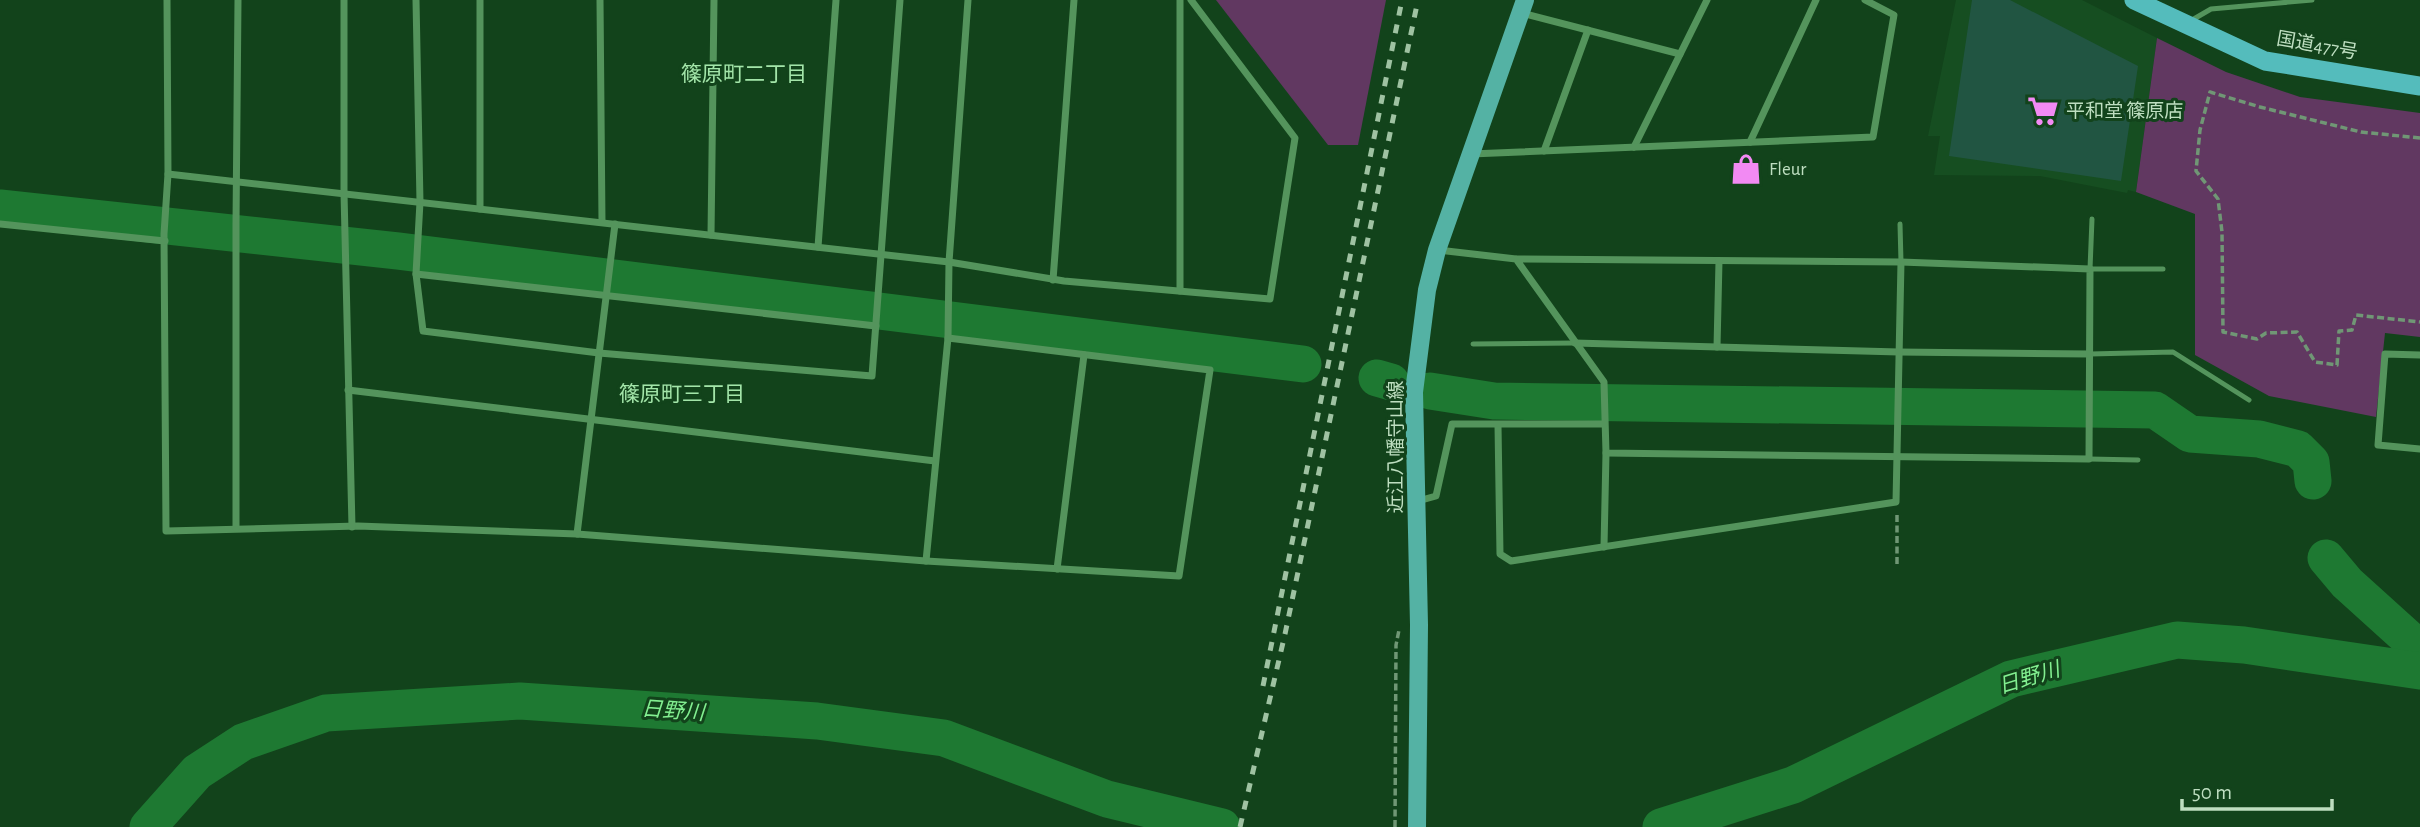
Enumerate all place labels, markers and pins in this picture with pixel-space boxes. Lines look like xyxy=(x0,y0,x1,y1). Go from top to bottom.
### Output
supermarket icon: 平和堂 篠原店 xyxy=(2026,94,2060,128)
place label: 平和堂 篠原店 xyxy=(2066,100,2183,121)
shop icon: Fleur xyxy=(1729,152,1763,186)
place label: Fleur xyxy=(1769,160,1806,179)

